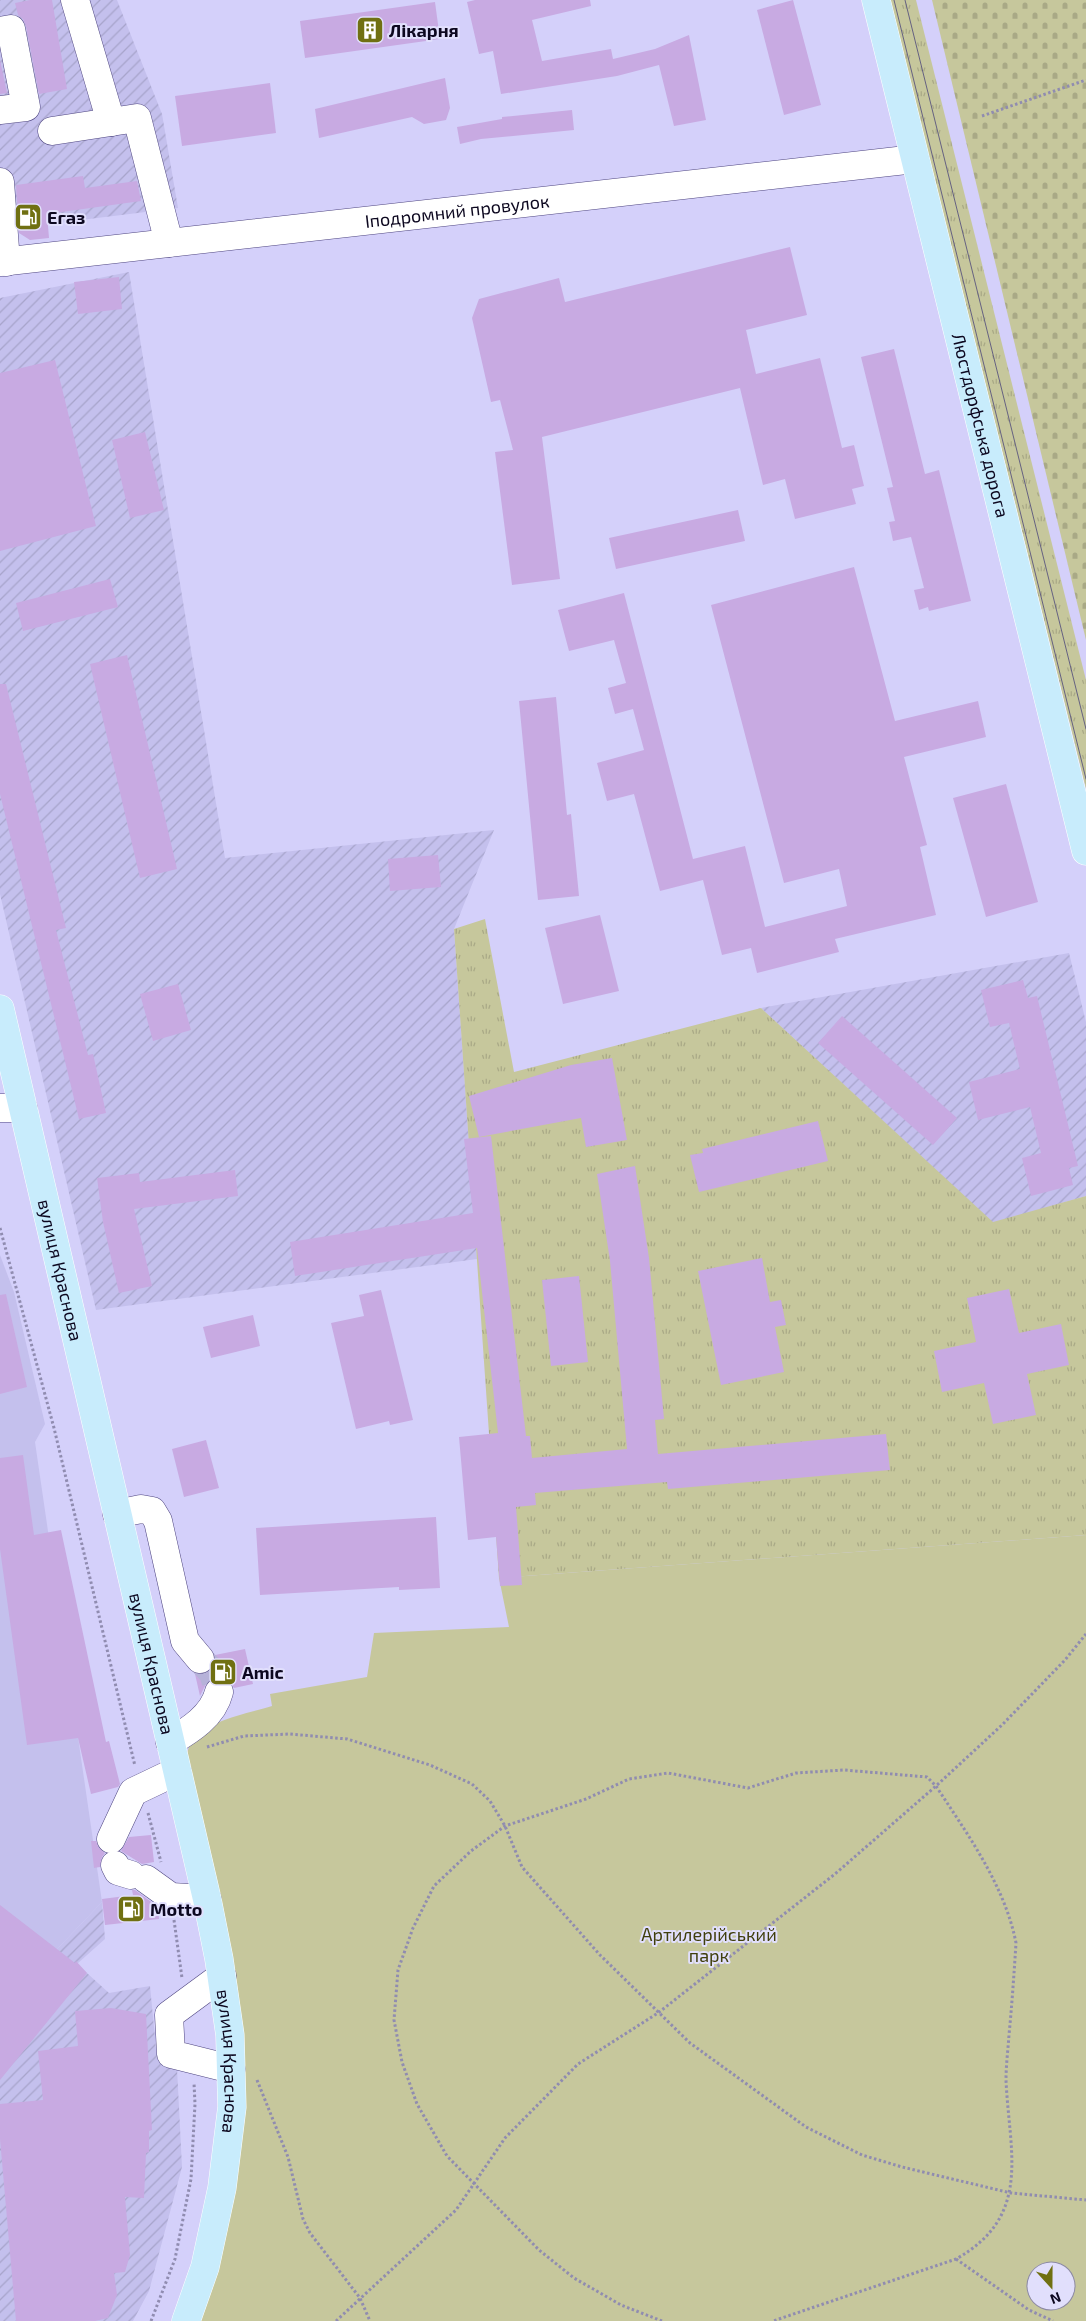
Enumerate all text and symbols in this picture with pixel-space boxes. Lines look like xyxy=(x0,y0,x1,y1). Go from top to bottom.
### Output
building icon: Лікарня xyxy=(355,15,385,45)
place label: Лікарня xyxy=(389,19,459,41)
street label: Іподромний провулок xyxy=(364,189,551,232)
fuel station icon: Егаз xyxy=(13,202,43,232)
place label: Егаз xyxy=(47,206,85,228)
street label: Люстдорфська дорога xyxy=(948,331,1014,520)
street label: вулиця Краснова xyxy=(34,1197,88,1343)
street label: вулиця Краснова xyxy=(125,1590,179,1737)
fuel station icon: Amic xyxy=(208,1657,238,1687)
place label: Amic xyxy=(242,1661,284,1683)
fuel station icon: Motto xyxy=(116,1894,146,1924)
place label: Motto xyxy=(150,1898,202,1920)
park label: Артилерійський парк xyxy=(641,1923,777,1966)
street label: вулиця Краснова xyxy=(213,1988,243,2135)
north arrow xyxy=(1026,2261,1076,2311)
text: N xyxy=(1048,2289,1064,2308)

